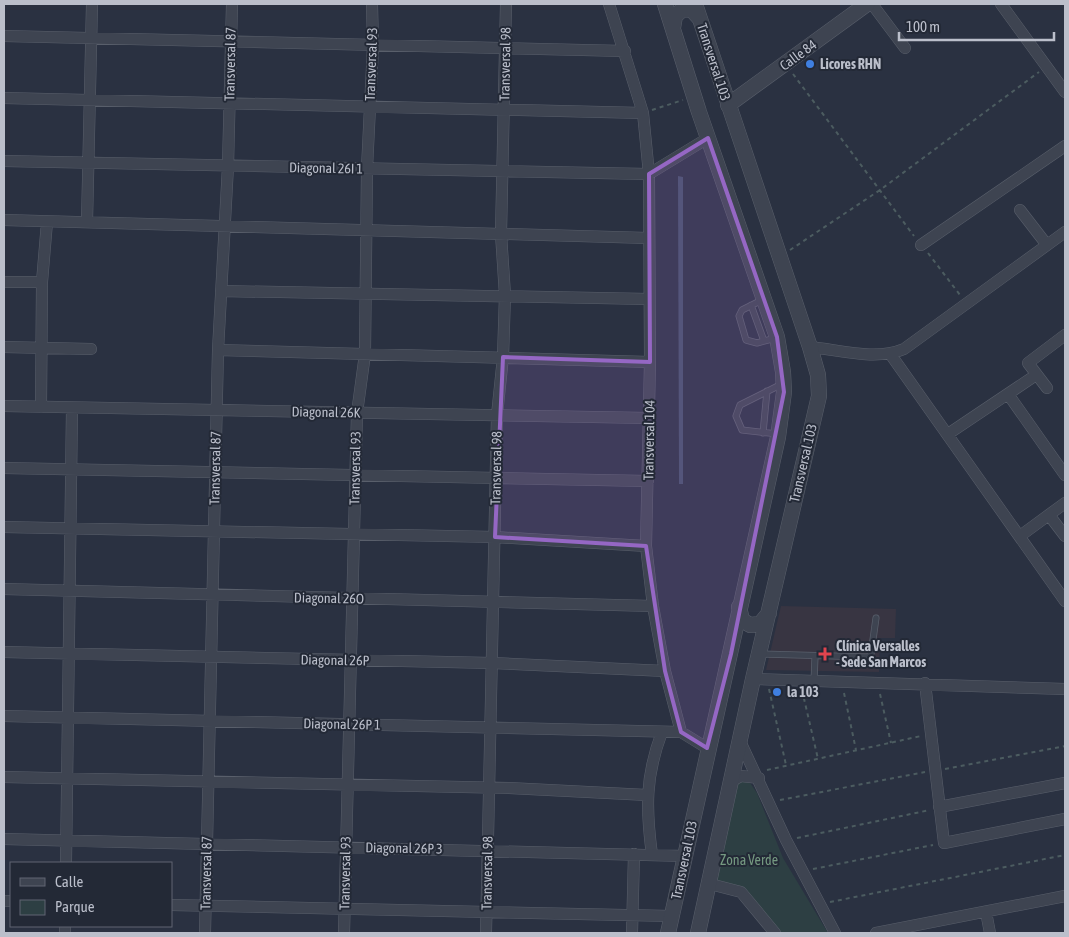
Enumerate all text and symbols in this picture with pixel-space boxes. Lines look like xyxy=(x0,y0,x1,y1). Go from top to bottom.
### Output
scale bar xyxy=(899,10,1054,42)
text: 100 m xyxy=(906,18,940,35)
street label: Transversal 103 xyxy=(694,21,734,103)
street label: Transversal 87 xyxy=(221,27,239,101)
street label: Transversal 93 xyxy=(362,27,380,101)
street label: Transversal 98 xyxy=(496,27,514,101)
street label: Calle 84 xyxy=(776,36,820,74)
place label: Licores RHN xyxy=(820,56,881,72)
marker: Licores RHN xyxy=(804,58,816,70)
street label: Diagonal 26I 1 xyxy=(289,159,363,177)
street label: Transversal 104 xyxy=(640,399,658,480)
street label: Diagonal 26K xyxy=(291,403,361,421)
street label: Transversal 103 xyxy=(786,422,820,504)
street label: Transversal 87 xyxy=(206,431,224,505)
street label: Transversal 93 xyxy=(346,431,364,505)
street label: Transversal 98 xyxy=(487,431,505,505)
street label: Diagonal 26O xyxy=(294,589,364,607)
place label: Clínica Versalles - Sede San Marcos xyxy=(836,638,926,670)
marker: Clínica Versalles - Sede San Marcos xyxy=(818,647,832,661)
street label: Diagonal 26P xyxy=(300,651,370,669)
place label: la 103 xyxy=(787,684,819,700)
marker: la 103 xyxy=(771,686,783,698)
street label: Diagonal 26P 1 xyxy=(303,715,381,733)
street label: Transversal 103 xyxy=(668,819,700,901)
street label: Transversal 87 xyxy=(197,836,215,910)
street label: Transversal 93 xyxy=(336,836,354,910)
street label: Transversal 98 xyxy=(478,836,496,910)
street label: Diagonal 26P 3 xyxy=(365,839,443,857)
park label: Zona Verde xyxy=(720,852,778,868)
legend xyxy=(10,862,172,927)
text: Calle xyxy=(55,873,84,890)
text: Parque xyxy=(55,898,95,915)

